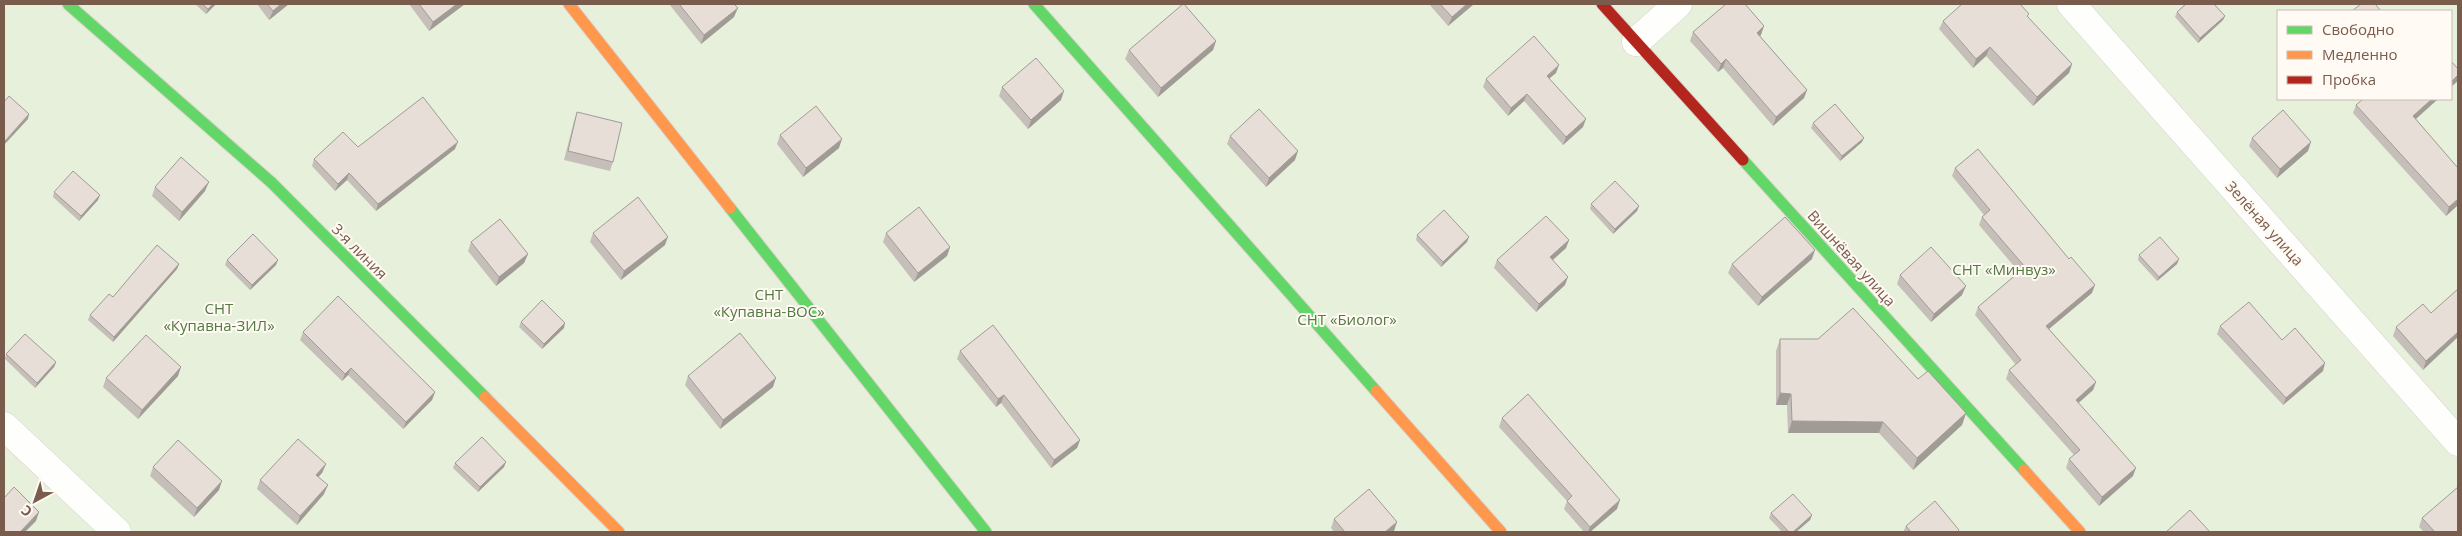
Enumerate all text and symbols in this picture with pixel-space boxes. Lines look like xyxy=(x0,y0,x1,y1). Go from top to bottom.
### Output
legend xyxy=(2277,10,2452,100)
text: Свободно xyxy=(2322,19,2394,39)
text: Медленно xyxy=(2322,44,2398,64)
text: Пробка xyxy=(2322,69,2376,89)
street label: Зелёная улица xyxy=(2222,176,2308,270)
street label: Вишнёвая улица xyxy=(1803,206,1901,310)
street label: 3-я линия xyxy=(328,219,392,283)
park label: СНТ «Минвуз» xyxy=(1952,259,2056,279)
park label: СНТ «Купавна-ВОС» xyxy=(713,284,825,321)
park label: СНТ «Купавна-ЗИЛ» xyxy=(163,298,275,335)
park label: СНТ «Биолог» xyxy=(1297,309,1397,329)
north arrow xyxy=(10,476,60,526)
text: С xyxy=(17,501,36,521)

